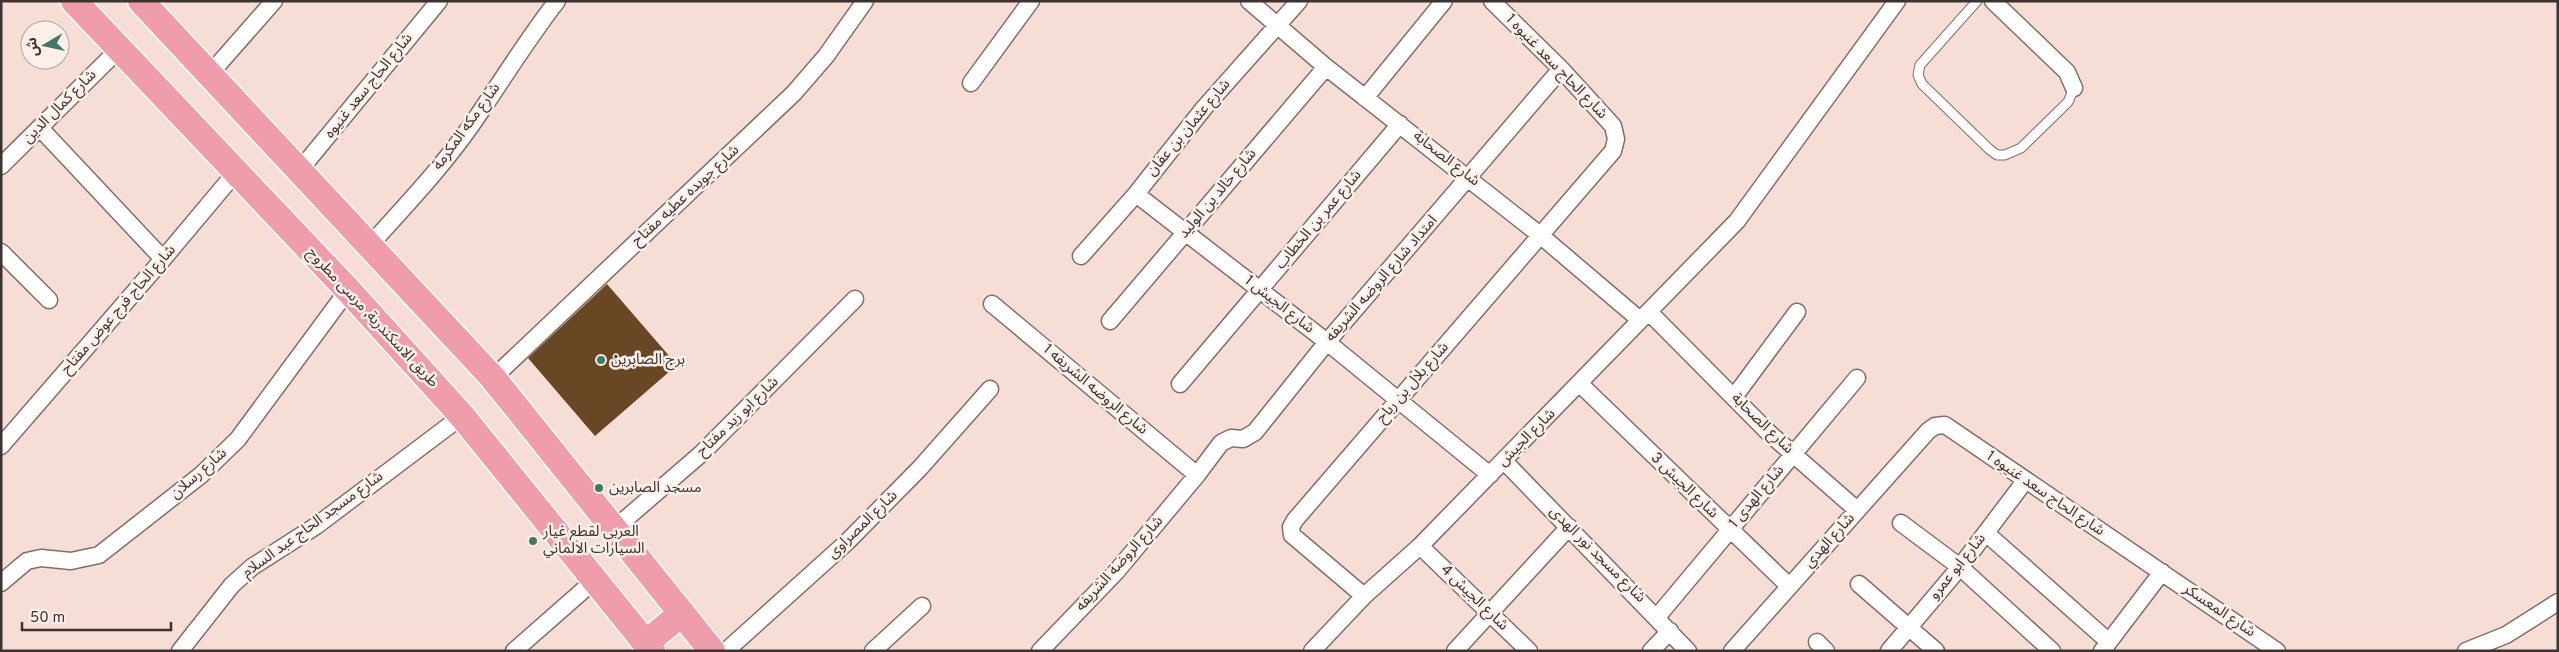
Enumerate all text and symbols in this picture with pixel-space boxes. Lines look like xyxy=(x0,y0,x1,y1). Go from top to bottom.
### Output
street label: شارع الحاج سعد غنيوه 1 xyxy=(1500,10,1611,124)
north arrow xyxy=(20,20,70,70)
street label: شارع الحاج سعد غنيوه xyxy=(321,29,418,143)
text: ش xyxy=(24,36,44,58)
street label: شارع كمال الدين xyxy=(19,66,102,149)
street label: شارع عثمان بن عفان xyxy=(1143,75,1236,181)
street label: شارع مكه المكرمة xyxy=(429,79,506,175)
street label: شارع الصحابة xyxy=(1408,127,1483,192)
street label: شارع جويده عطيه مفتاح xyxy=(628,141,745,251)
street label: شارع خالد بن الوليد xyxy=(1175,145,1262,244)
street label: شارع عمر بن الخطاب xyxy=(1272,166,1367,274)
street label: امتداد شارع الروضه الشريفه xyxy=(1322,212,1443,347)
street label: شارع الحاج فرج عوض مفتاح xyxy=(58,241,181,379)
street label: طريق الاسكندرية, مرسى مطروح xyxy=(301,244,442,393)
street label: شارع الجيش 1 xyxy=(1240,272,1318,339)
street label: شارع بلال بن رباح xyxy=(1373,338,1454,428)
street label: شارع الروضه الشريفه 1 xyxy=(1038,341,1152,440)
place label: برج الصابرين xyxy=(611,351,685,371)
marker: برج الصابرين xyxy=(595,354,607,366)
street label: شارع ابو زيد مفتاح xyxy=(693,373,784,462)
street label: شارع الصحابة xyxy=(1726,389,1797,459)
street label: شارع الجيش xyxy=(1494,405,1561,472)
street label: شارع رسلان xyxy=(167,444,232,505)
street label: شارع الحاج سعد غنيوه 1 xyxy=(1982,447,2108,542)
street label: شارع الجيش 3 xyxy=(1645,449,1722,524)
street label: شارع الهدى 1 xyxy=(1725,461,1790,533)
street label: شارع مسجد الحاج عبد السلام xyxy=(239,467,388,583)
place label: مسجد الصابرين xyxy=(609,479,702,498)
marker: مسجد الصابرين xyxy=(593,482,605,494)
street label: شارع المصراوى xyxy=(824,487,903,564)
street label: شارع مسجد نور الهدى xyxy=(1544,503,1650,608)
street label: شارع الهدي xyxy=(1800,509,1860,573)
street label: شارع الروضة الشريفه xyxy=(1072,512,1169,616)
place label: العربي لقطع غيار السيارات الالماني xyxy=(542,523,645,559)
street label: شارع ابو عمرو xyxy=(1925,530,1991,605)
marker: العربي لقطع غيار السيارات الالماني xyxy=(527,535,539,547)
street label: شارع الجيش 4 xyxy=(1435,561,1512,636)
street label: شارع المعسكر xyxy=(2178,579,2259,643)
scale bar xyxy=(22,600,171,632)
text: 50 m xyxy=(30,609,65,628)

